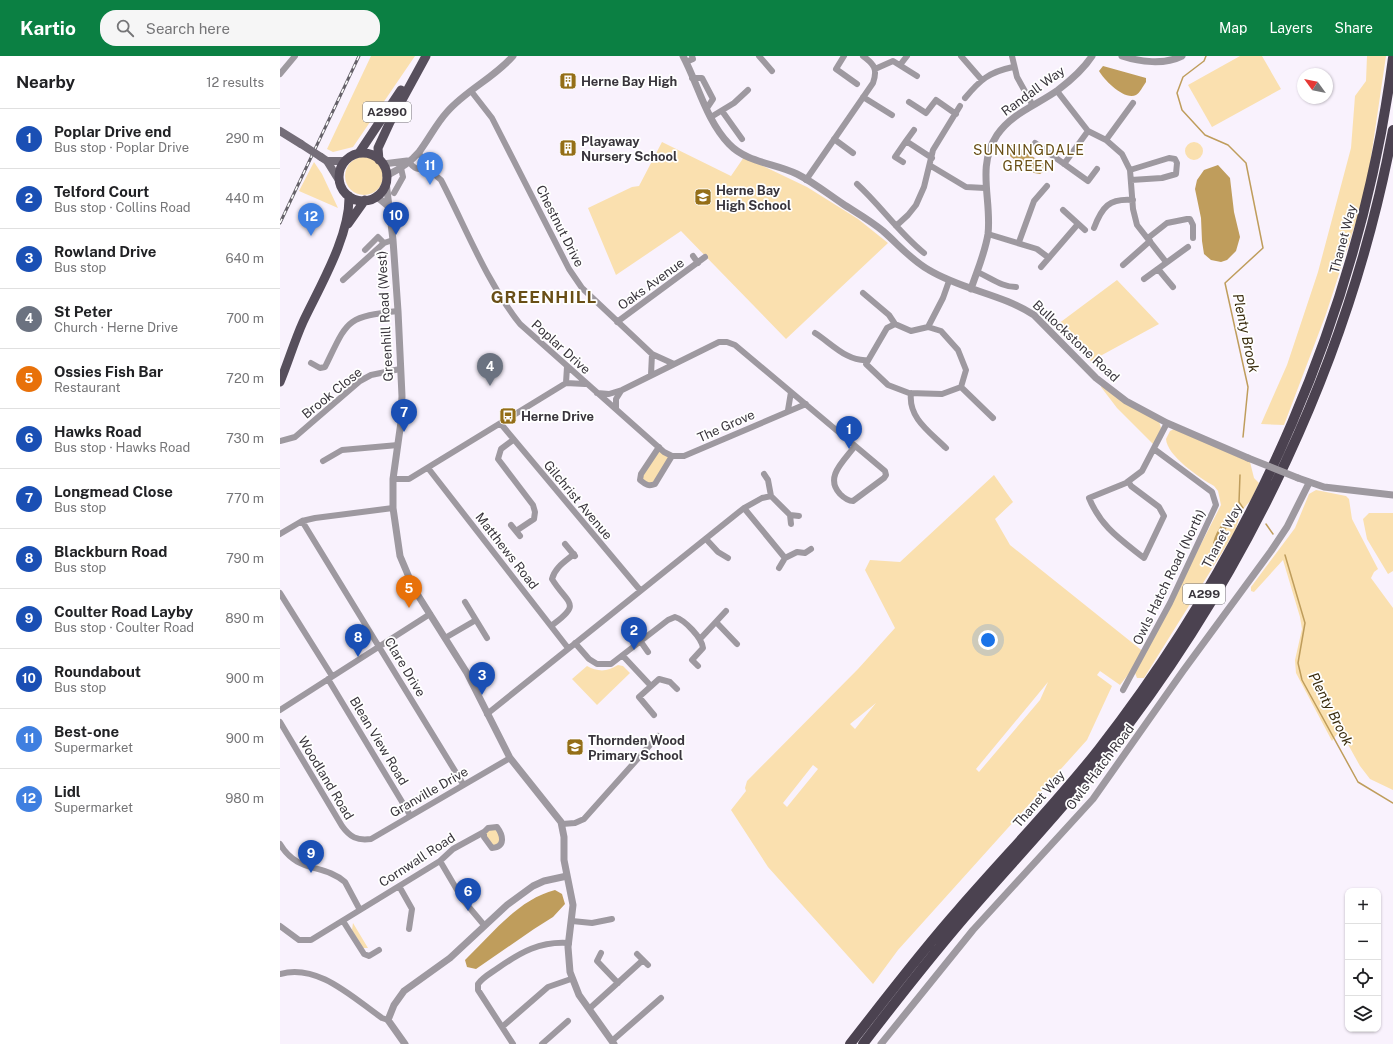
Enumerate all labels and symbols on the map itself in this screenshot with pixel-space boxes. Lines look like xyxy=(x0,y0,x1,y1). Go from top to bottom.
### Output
street label: Randall Way xyxy=(998,63,1068,119)
north arrow xyxy=(1297,68,1333,104)
building icon: Herne Bay High xyxy=(558,71,578,91)
place label: Herne Bay High xyxy=(581,74,677,89)
road number: A2990 xyxy=(363,102,411,122)
place label: Playaway Nursery School xyxy=(581,134,677,164)
building icon: Playaway Nursery School xyxy=(558,138,578,158)
district label: SUNNINGDALE GREEN xyxy=(973,142,1085,174)
pin: 11 xyxy=(417,152,443,185)
street label: Chestnut Drive xyxy=(533,183,587,269)
place label: Herne Bay High School xyxy=(716,183,791,213)
school or university icon: Herne Bay High School xyxy=(693,187,713,207)
pin: 10 xyxy=(383,202,409,235)
pin: 12 xyxy=(298,203,324,236)
street label: Thanet Way xyxy=(1327,203,1359,275)
street label: Greenhill Road (West) xyxy=(374,250,396,382)
street label: Oaks Avenue xyxy=(615,255,687,313)
district label: GREENHILL xyxy=(491,287,597,307)
water label: Plenty Brook xyxy=(1230,292,1262,374)
street label: Bullockstone Road xyxy=(1030,297,1122,385)
street label: Poplar Drive xyxy=(529,317,593,377)
pin: 4 xyxy=(477,353,503,386)
street label: Brook Close xyxy=(299,364,365,422)
pin: 7 xyxy=(391,399,417,432)
bus stop icon: Herne Drive xyxy=(498,406,518,426)
street label: The Grove xyxy=(695,407,757,445)
place label: Herne Drive xyxy=(521,409,594,424)
pin: 1 xyxy=(836,416,862,449)
street label: Gilchrist Avenue xyxy=(541,457,615,543)
street label: Thanet Way xyxy=(1199,501,1245,571)
street label: Owls Hatch Road (North) xyxy=(1130,507,1208,647)
street label: Matthews Road xyxy=(472,510,542,592)
pin: 5 xyxy=(396,575,422,608)
road number: A299 xyxy=(1183,584,1225,604)
pin: 2 xyxy=(621,617,647,650)
pin: 8 xyxy=(345,624,371,657)
your location xyxy=(978,630,998,650)
street label: Clare Drive xyxy=(381,635,429,699)
pin: 3 xyxy=(469,662,495,695)
water label: Plenty Brook xyxy=(1306,670,1357,749)
street label: Blean View Road xyxy=(347,694,411,788)
street label: Owls Hatch Road xyxy=(1063,721,1137,813)
place label: Thornden Wood Primary School xyxy=(588,733,685,763)
street label: Woodland Road xyxy=(295,734,357,822)
school or university icon: Thornden Wood Primary School xyxy=(565,737,585,757)
street label: Granville Drive xyxy=(387,764,471,820)
street label: Thanet Way xyxy=(1010,767,1068,831)
street label: Cornwall Road xyxy=(376,830,458,890)
pin: 9 xyxy=(298,840,324,873)
pin: 6 xyxy=(455,878,481,911)

